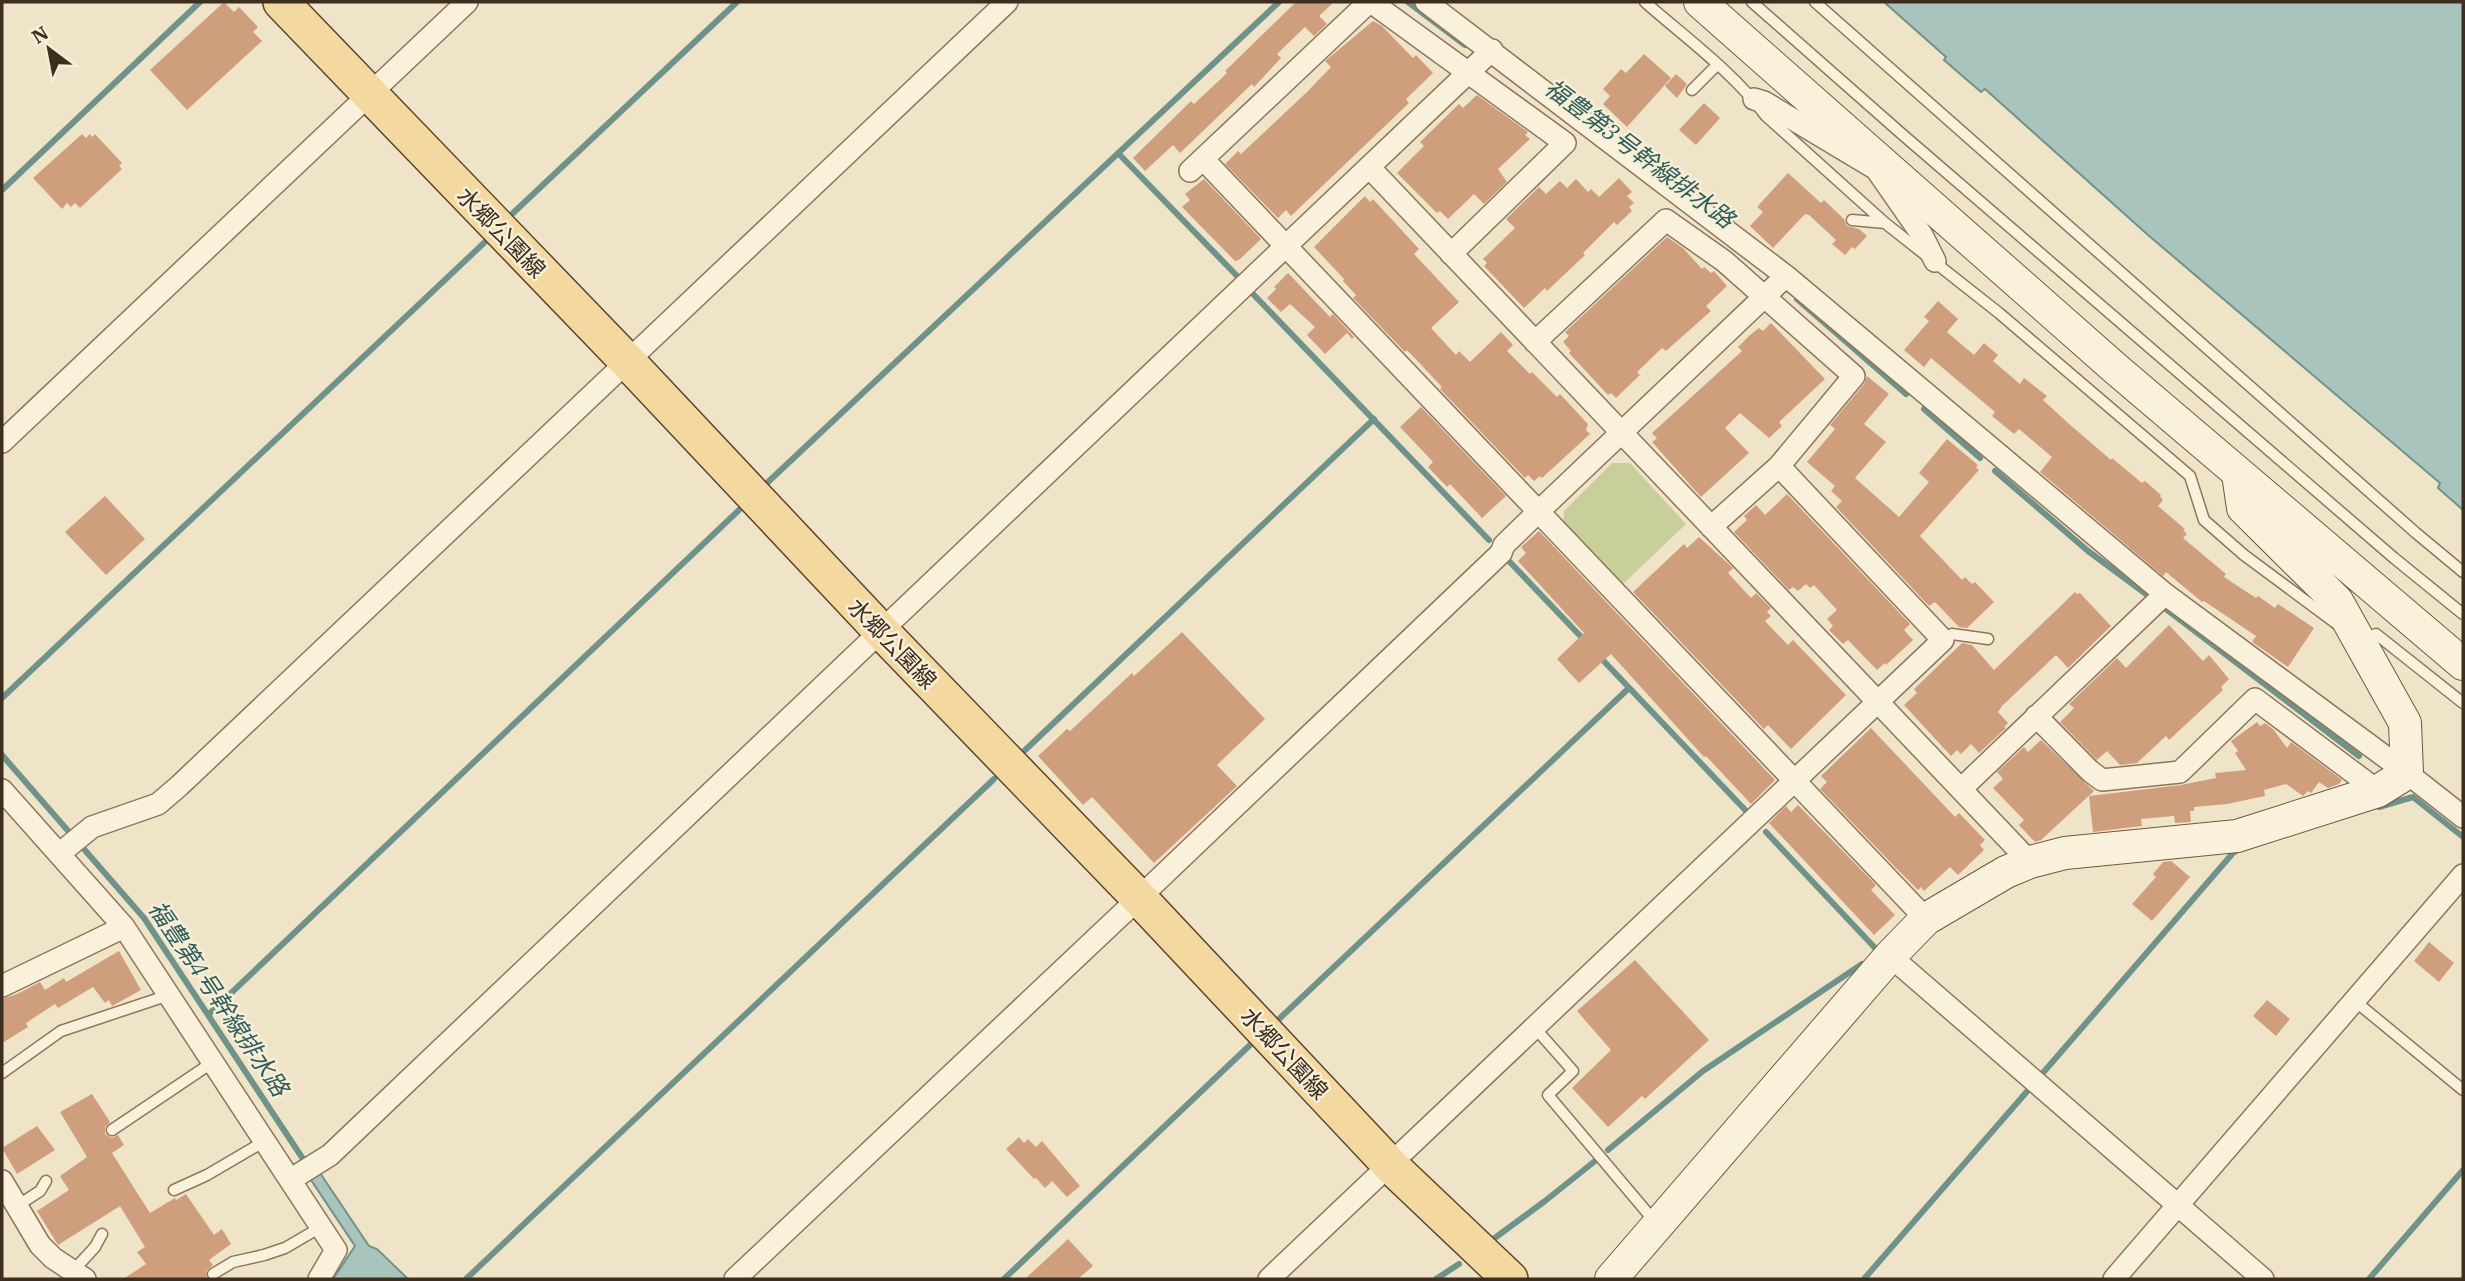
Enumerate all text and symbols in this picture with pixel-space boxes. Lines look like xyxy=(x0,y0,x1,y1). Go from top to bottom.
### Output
north arrow xyxy=(14,14,84,84)
text: N xyxy=(27,20,53,49)
water label: 福豊第3号幹線排水路 xyxy=(1539,71,1743,236)
street label: 水郷公園線 xyxy=(451,180,553,284)
street label: 水郷公園線 xyxy=(842,591,944,695)
water label: 福豊第4号幹線排水路 xyxy=(142,894,297,1104)
street label: 水郷公園線 xyxy=(1235,1001,1335,1105)

